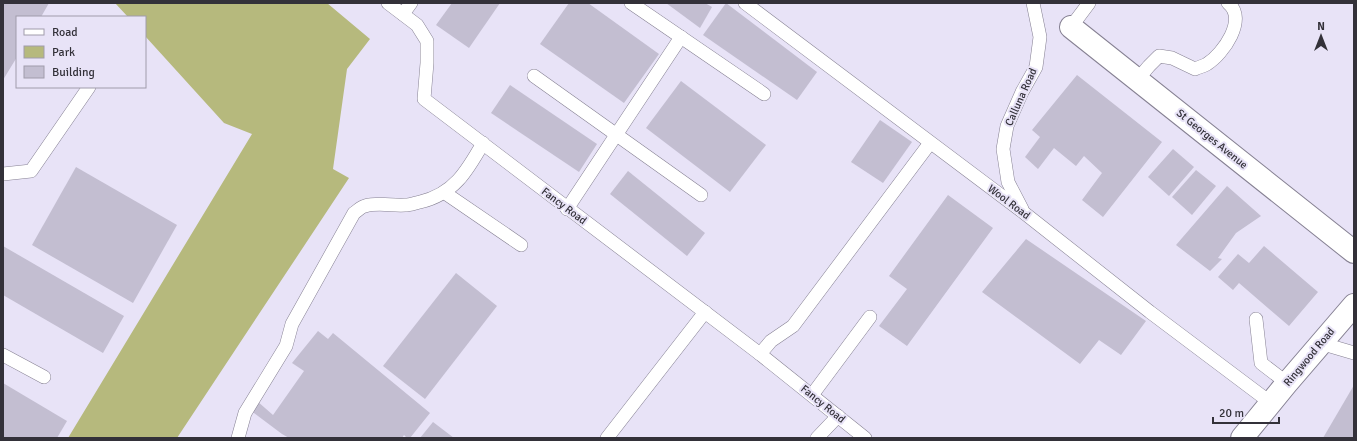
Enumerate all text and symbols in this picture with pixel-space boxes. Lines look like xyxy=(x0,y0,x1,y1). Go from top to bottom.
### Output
legend xyxy=(16,16,146,88)
north arrow xyxy=(1301,16,1341,56)
text: N xyxy=(1317,20,1325,33)
text: Road xyxy=(52,25,78,40)
text: Park xyxy=(52,45,75,60)
text: Building xyxy=(52,65,95,80)
street label: Calluna Road xyxy=(1002,66,1040,128)
street label: St Georges Avenue xyxy=(1174,106,1250,172)
street label: Wool Road xyxy=(985,182,1033,222)
street label: Fancy Road xyxy=(539,185,589,227)
street label: Ringwood Road xyxy=(1281,325,1337,389)
street label: Fancy Road xyxy=(798,382,848,426)
scale bar xyxy=(1213,399,1279,425)
text: 20 m xyxy=(1219,406,1244,421)

